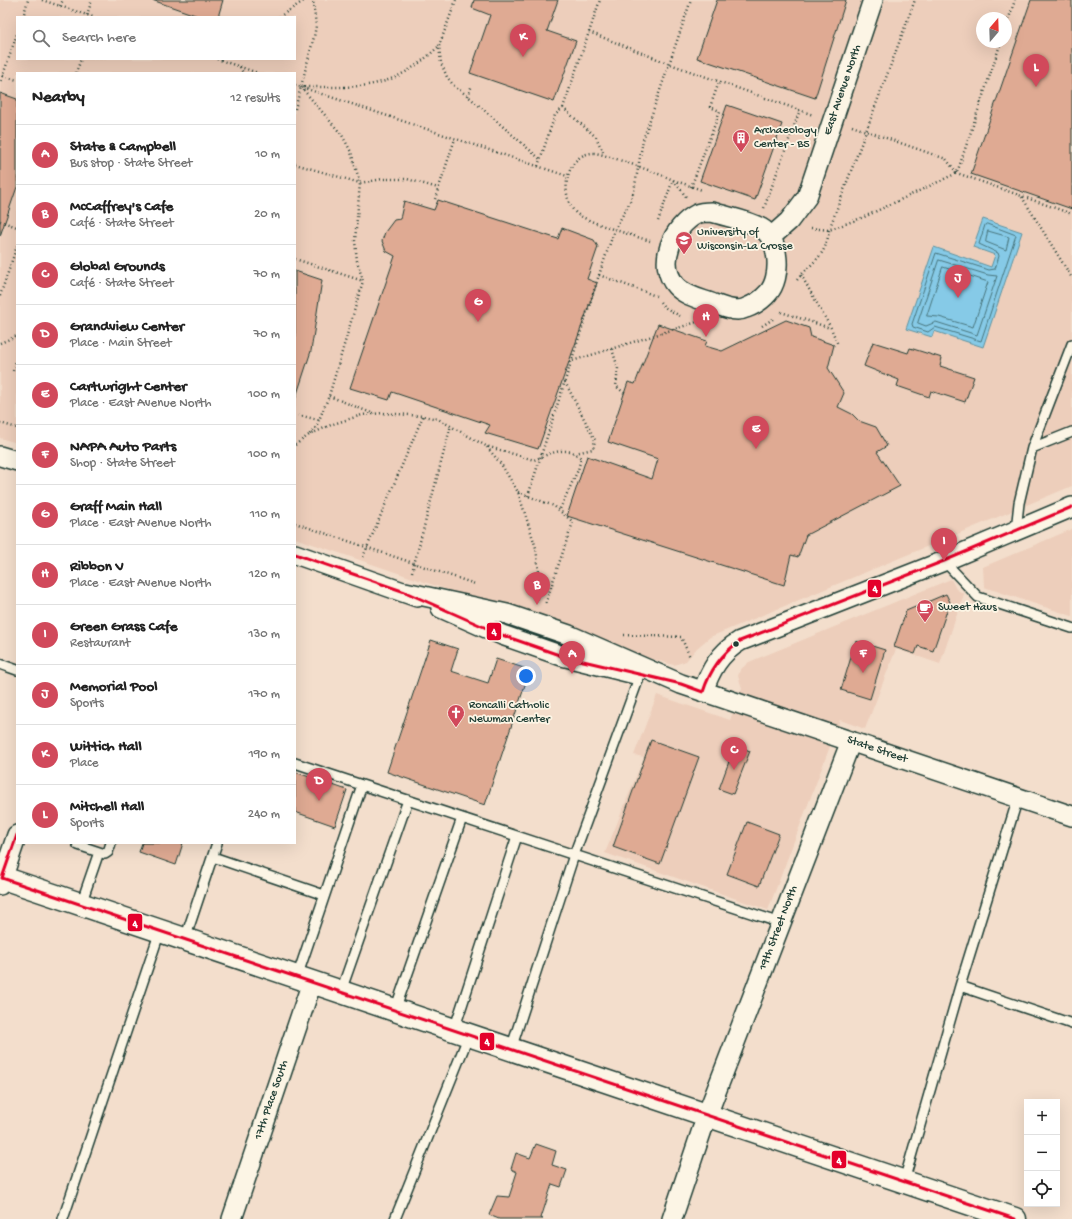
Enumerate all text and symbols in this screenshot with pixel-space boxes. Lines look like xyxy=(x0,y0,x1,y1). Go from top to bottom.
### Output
north arrow xyxy=(976,12,1012,48)
search box xyxy=(16,16,296,60)
pin: K xyxy=(510,24,536,57)
icon: search xyxy=(30,27,52,49)
text: Search here xyxy=(62,29,136,47)
street label: East Avenue North xyxy=(821,42,865,137)
pin: L xyxy=(1023,54,1049,87)
text: Nearby xyxy=(32,88,85,108)
text: 12 results xyxy=(230,91,280,106)
place label: Archaeology Center - B5 xyxy=(754,124,817,152)
building icon: Archaeology Center - B5 xyxy=(731,128,751,153)
text: State & Campbell xyxy=(70,138,176,156)
text: A xyxy=(41,147,49,162)
text: 10 m xyxy=(255,147,280,162)
text: Bus stop · State Street xyxy=(70,156,192,171)
text: McCaffrey's Cafe xyxy=(70,198,173,216)
text: B xyxy=(42,207,48,222)
text: 20 m xyxy=(254,207,280,222)
text: Café · State Street xyxy=(70,216,174,231)
place label: University of Wisconsin-La Crosse xyxy=(697,226,793,254)
school or university icon: University of Wisconsin-La Crosse xyxy=(674,230,694,255)
text: Global Grounds xyxy=(70,258,165,276)
pin: J xyxy=(945,265,971,298)
text: C xyxy=(41,267,49,282)
text: 70 m xyxy=(254,267,280,282)
text: Café · State Street xyxy=(70,276,174,291)
pin: G xyxy=(465,289,491,322)
pin: H xyxy=(693,304,719,337)
text: Grandview Center xyxy=(70,318,184,336)
text: D xyxy=(41,327,49,342)
text: 70 m xyxy=(254,327,280,342)
text: Place · Main Street xyxy=(70,336,172,351)
text: Cartwright Center xyxy=(70,378,187,396)
text: E xyxy=(41,387,49,402)
text: 100 m xyxy=(248,387,280,402)
text: Place · East Avenue North xyxy=(70,396,211,411)
pin: E xyxy=(743,416,769,449)
text: NAPA Auto Parts xyxy=(70,438,176,456)
text: F xyxy=(42,447,48,462)
text: 100 m xyxy=(248,447,280,462)
text: Shop · State Street xyxy=(70,456,175,471)
text: Graff Main Hall xyxy=(70,498,162,516)
text: G xyxy=(41,507,49,522)
text: 110 m xyxy=(250,507,280,522)
text: Place · East Avenue North xyxy=(70,516,211,531)
pin: I xyxy=(931,528,957,561)
text: Ribbon V xyxy=(70,558,124,576)
text: H xyxy=(41,567,49,582)
text: 120 m xyxy=(249,567,280,582)
pin: B xyxy=(524,572,550,605)
text: Place · East Avenue North xyxy=(70,576,211,591)
line badge: 4 xyxy=(867,579,882,598)
text: 4 xyxy=(871,584,878,596)
cafe icon: Sweet Haus xyxy=(915,598,935,623)
place label: Sweet Haus xyxy=(938,601,997,615)
text: Green Grass Cafe xyxy=(70,618,177,636)
line badge: 4 xyxy=(486,622,502,641)
text: I xyxy=(43,627,47,642)
text: 130 m xyxy=(248,627,280,642)
text: 4 xyxy=(490,627,497,639)
text: Restaurant xyxy=(70,636,130,651)
unlabelled marker xyxy=(731,639,741,649)
pin: F xyxy=(850,640,876,673)
pin: A xyxy=(559,641,585,674)
your location xyxy=(516,666,536,686)
text: Memorial Pool xyxy=(70,678,157,696)
text: J xyxy=(42,687,48,702)
text: 170 m xyxy=(248,687,280,702)
text: Sports xyxy=(70,696,104,711)
place label: Roncalli Catholic Newman Center xyxy=(469,699,552,727)
church icon: Roncalli Catholic Newman Center xyxy=(446,703,466,728)
street label: State Street xyxy=(845,733,910,767)
pin: C xyxy=(721,737,747,770)
text: Wittich Hall xyxy=(70,738,142,756)
text: K xyxy=(41,747,49,762)
text: 190 m xyxy=(249,747,280,762)
text: Place xyxy=(70,756,98,771)
pin: D xyxy=(306,768,332,801)
text: Mitchell Hall xyxy=(70,798,144,816)
text: L xyxy=(43,807,47,822)
text: 240 m xyxy=(248,807,280,822)
text: Sports xyxy=(70,816,104,831)
street label: 19th Street North xyxy=(756,883,802,973)
line badge: 4 xyxy=(127,913,143,932)
text: 4 xyxy=(131,919,138,931)
line badge: 4 xyxy=(479,1032,495,1051)
text: 4 xyxy=(483,1037,490,1049)
street label: 17th Place South xyxy=(252,1058,292,1143)
map controls xyxy=(1024,1099,1060,1207)
button: + xyxy=(1024,1099,1060,1135)
button: − xyxy=(1024,1135,1060,1171)
line badge: 4 xyxy=(831,1150,847,1169)
text: 4 xyxy=(835,1156,842,1168)
button: locate xyxy=(1024,1171,1060,1207)

